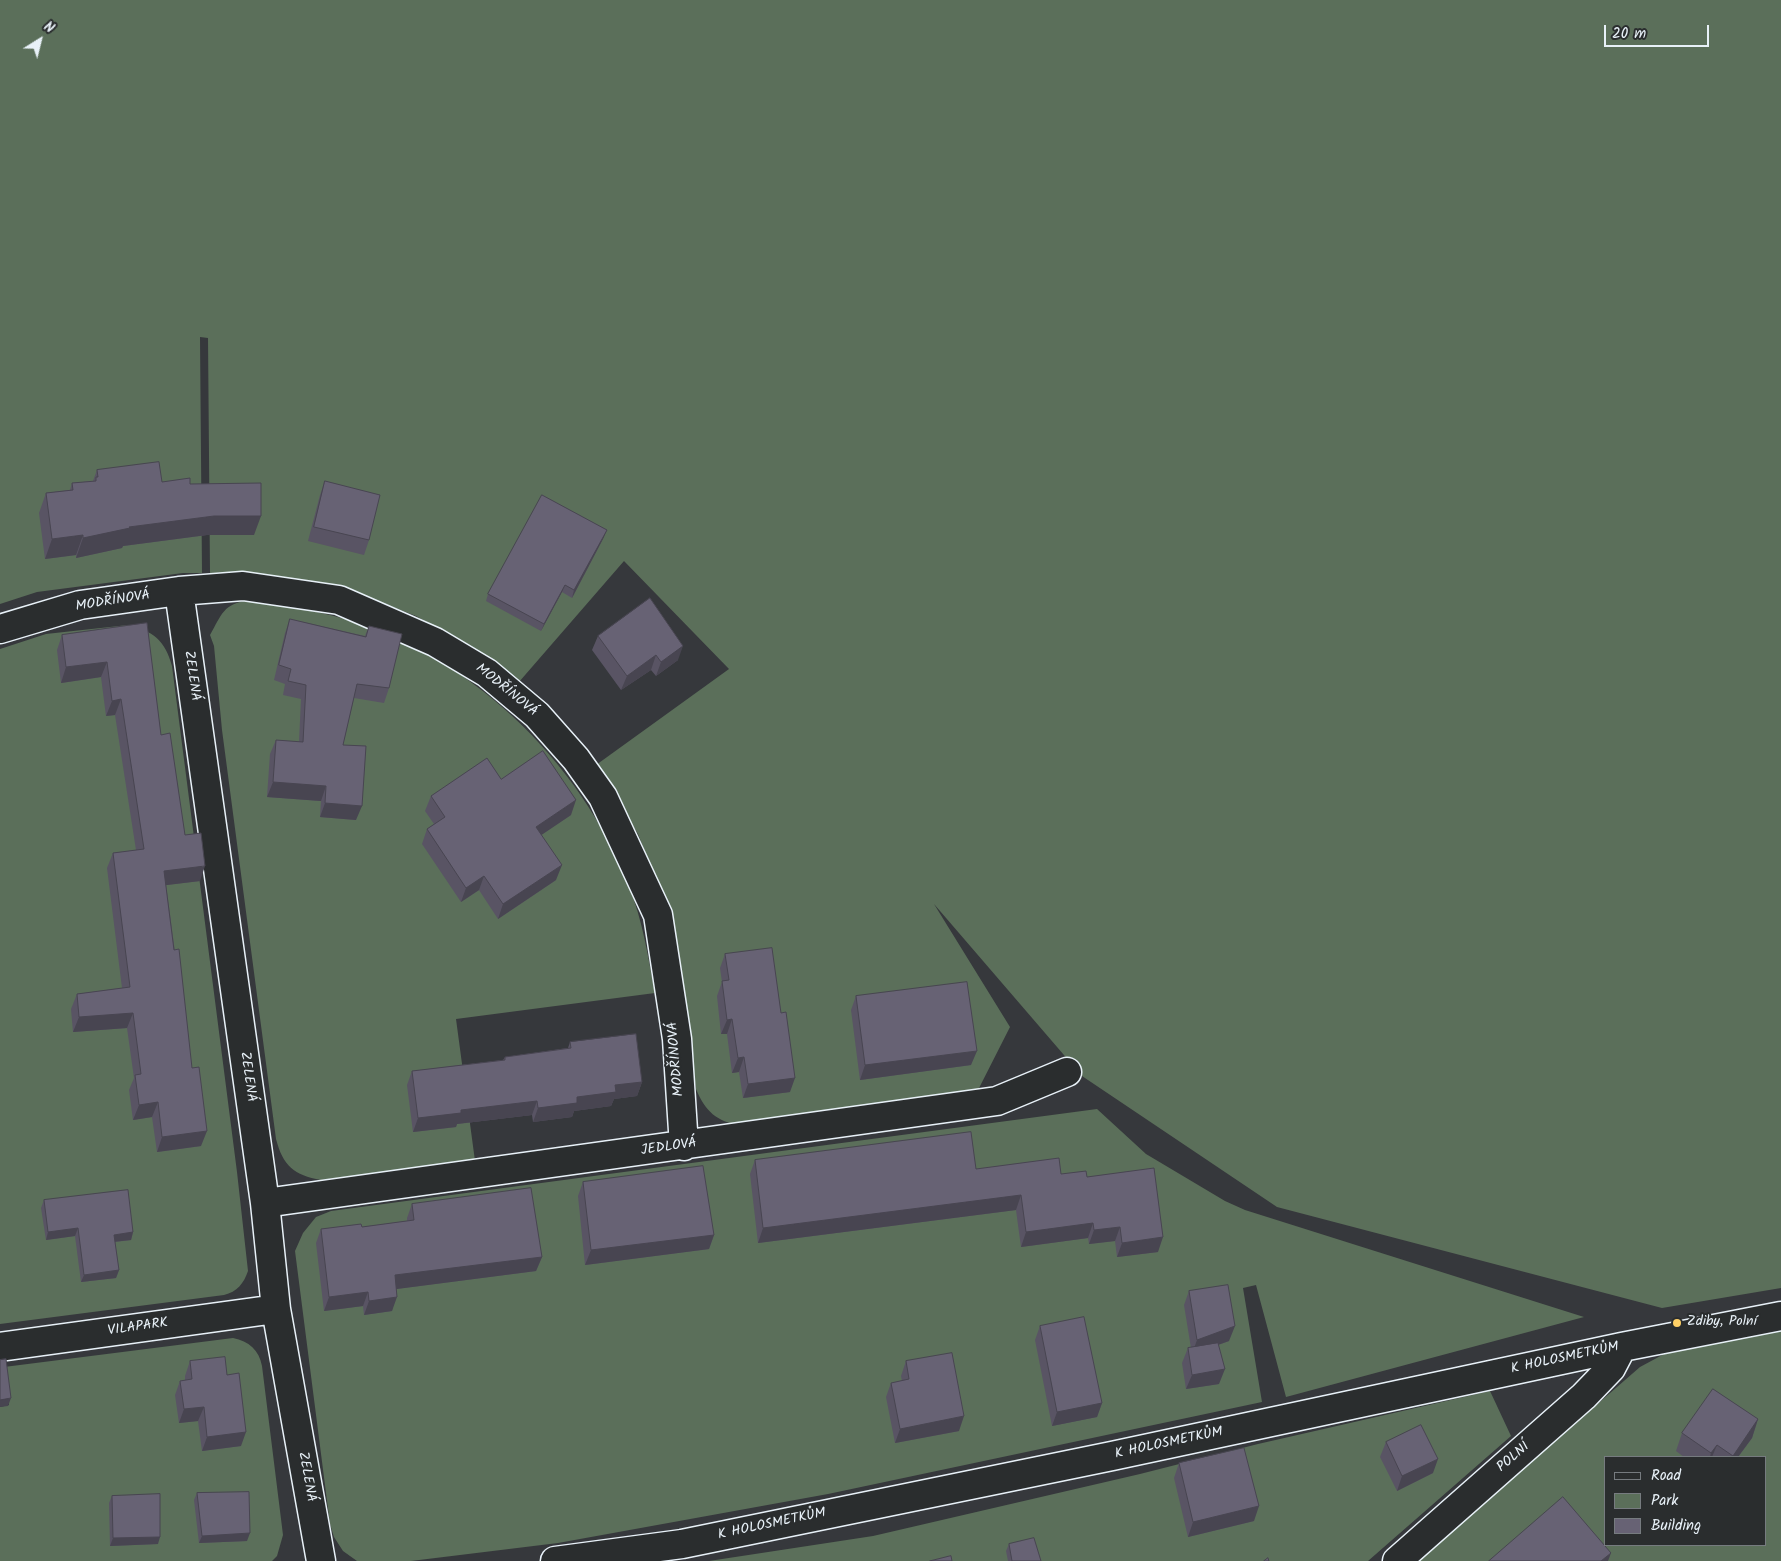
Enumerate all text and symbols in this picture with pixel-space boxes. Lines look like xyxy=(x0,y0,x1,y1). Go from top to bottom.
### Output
north arrow xyxy=(15,15,65,65)
scale bar xyxy=(1606,15,1711,47)
text: N xyxy=(39,16,59,39)
text: 20 m xyxy=(1612,22,1646,46)
street label: MODŘÍNOVÁ xyxy=(75,588,151,616)
street label: ZELENÁ xyxy=(179,650,203,702)
street label: MODŘÍNOVÁ xyxy=(472,661,540,721)
street label: MODŘÍNOVÁ xyxy=(665,1021,689,1097)
street label: ZELENÁ xyxy=(235,1051,259,1103)
street label: JEDLOVÁ xyxy=(640,1136,698,1160)
street label: VILAPARK xyxy=(107,1315,169,1341)
place label: Zdiby, Polní xyxy=(1687,1315,1757,1331)
marker: Zdiby, Polní xyxy=(1671,1317,1683,1329)
street label: K HOLOSMETKŮM xyxy=(1510,1339,1620,1379)
street label: K HOLOSMETKŮM xyxy=(1114,1424,1224,1464)
street label: POLNÍ xyxy=(1494,1439,1534,1477)
street label: ZELENÁ xyxy=(293,1451,319,1503)
legend xyxy=(1604,1456,1766,1546)
text: Road xyxy=(1651,1464,1681,1488)
text: Park xyxy=(1651,1489,1678,1513)
street label: K HOLOSMETKŮM xyxy=(717,1505,827,1545)
text: Building xyxy=(1651,1514,1701,1538)

